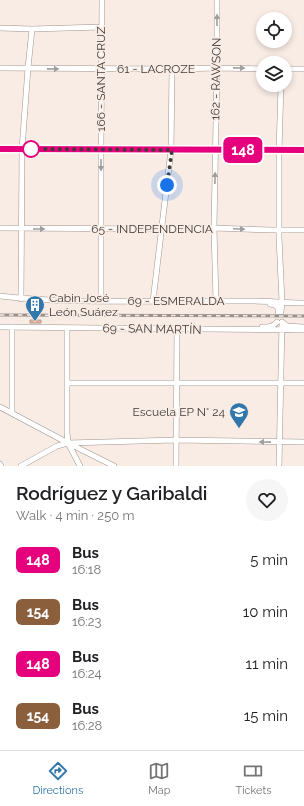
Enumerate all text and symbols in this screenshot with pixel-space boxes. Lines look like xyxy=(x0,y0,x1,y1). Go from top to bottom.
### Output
map controls xyxy=(256,12,292,92)
button: locate xyxy=(256,12,292,48)
one-way arrow xyxy=(214,13,220,26)
street label: 166 - SANTA CRUZ xyxy=(94,26,108,132)
street label: 162 - RAWSON xyxy=(208,37,224,121)
button: layers xyxy=(256,56,292,92)
street label: 61 - LACROZE xyxy=(117,62,195,76)
one-way arrow xyxy=(233,65,245,72)
one-way arrow xyxy=(47,66,60,72)
line badge: 148 xyxy=(220,137,266,163)
unlabelled marker xyxy=(22,140,40,158)
text: 148 xyxy=(231,142,255,158)
one-way arrow xyxy=(98,159,104,172)
one-way arrow xyxy=(212,171,218,184)
your location xyxy=(157,175,177,195)
street label: 65 - INDEPENDENCIA xyxy=(91,222,213,236)
one-way arrow xyxy=(33,226,46,232)
one-way arrow xyxy=(233,226,246,232)
place label: Cabin José León Suárez xyxy=(49,291,118,319)
building icon: Cabin José León Suárez xyxy=(24,294,46,322)
street label: 69 - ESMERALDA xyxy=(127,294,225,308)
street label: 69 - SAN MARTÍN xyxy=(102,321,202,337)
school or university icon: Escuela EP N° 24 xyxy=(228,401,250,429)
place label: Escuela EP N° 24 xyxy=(132,405,225,419)
one-way arrow xyxy=(258,439,271,445)
button: heart xyxy=(246,479,288,521)
text: Rodríguez y Garibaldi xyxy=(16,482,207,504)
text: Walk · 4 min · 250 m xyxy=(16,508,134,523)
text: Bus xyxy=(72,544,99,562)
text: 5 min xyxy=(250,551,288,569)
text: 148 xyxy=(26,552,50,568)
text: 16:18 xyxy=(72,562,101,577)
text: Bus xyxy=(72,596,99,614)
text: 10 min xyxy=(243,603,288,621)
text: 154 xyxy=(27,604,49,620)
text: 16:23 xyxy=(72,614,102,629)
text: Bus xyxy=(72,648,99,666)
text: 11 min xyxy=(246,655,288,673)
text: 148 xyxy=(26,656,50,672)
text: 16:24 xyxy=(72,666,102,681)
text: Bus xyxy=(72,700,99,718)
text: 15 min xyxy=(244,707,288,725)
text: 154 xyxy=(27,708,49,724)
text: 16:28 xyxy=(72,718,102,733)
tab: Directions xyxy=(32,760,83,797)
tab: Map xyxy=(148,760,171,797)
tab: Tickets xyxy=(235,760,272,797)

